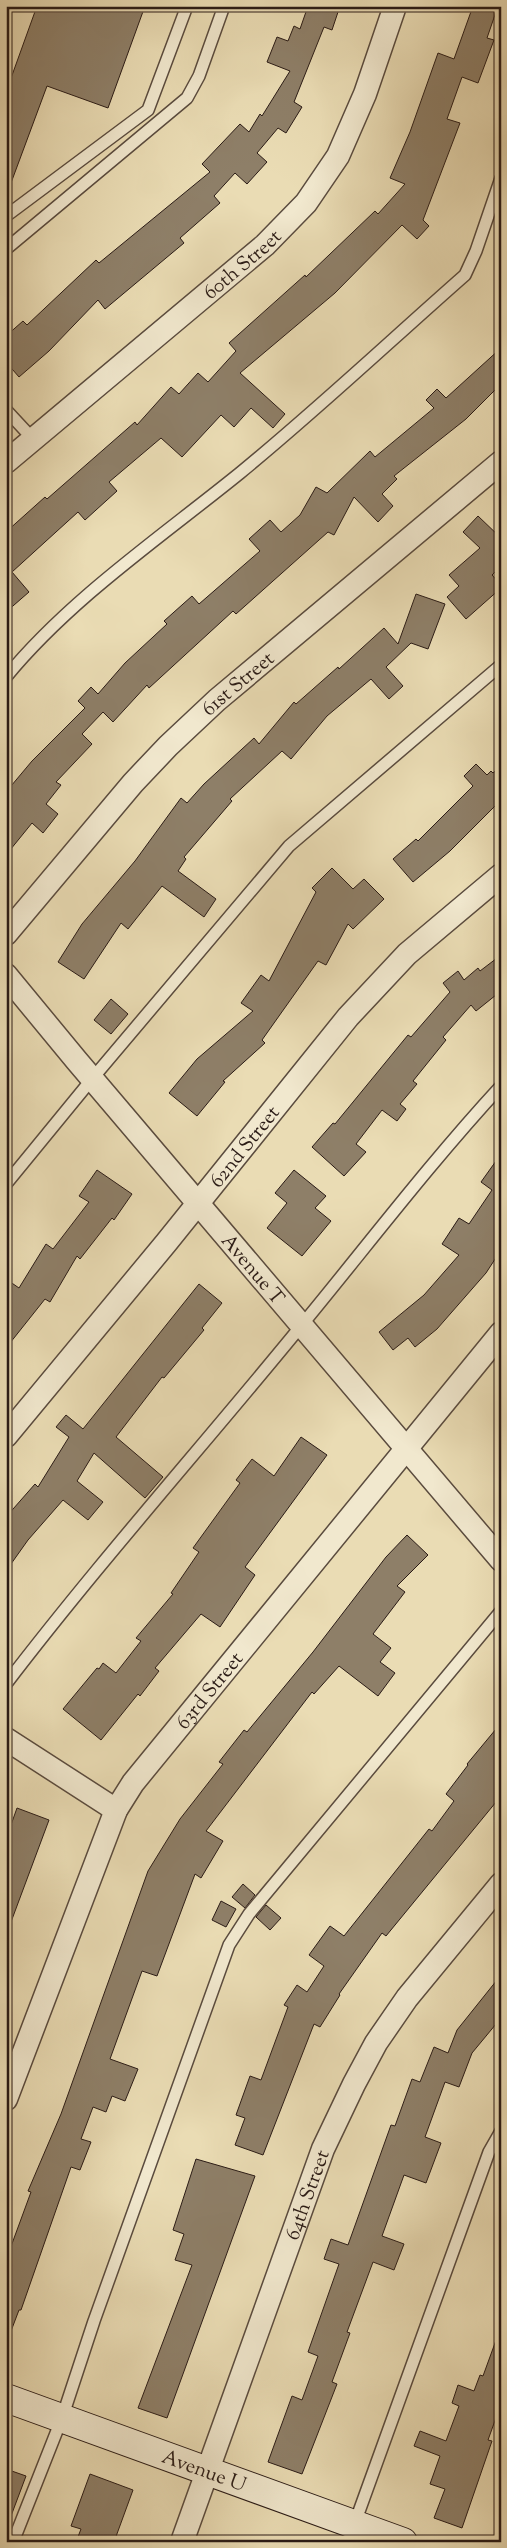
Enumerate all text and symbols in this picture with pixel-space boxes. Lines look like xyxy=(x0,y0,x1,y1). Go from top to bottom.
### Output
street label: 60th Street xyxy=(198,224,290,308)
street label: 61st Street xyxy=(196,646,282,724)
street label: 62nd Street xyxy=(204,1100,288,1195)
street label: Avenue T xyxy=(213,1228,290,1312)
street label: 63rd Street xyxy=(170,1647,251,1737)
street label: 64th Street xyxy=(279,2146,339,2245)
street label: Avenue U xyxy=(157,2444,250,2501)

